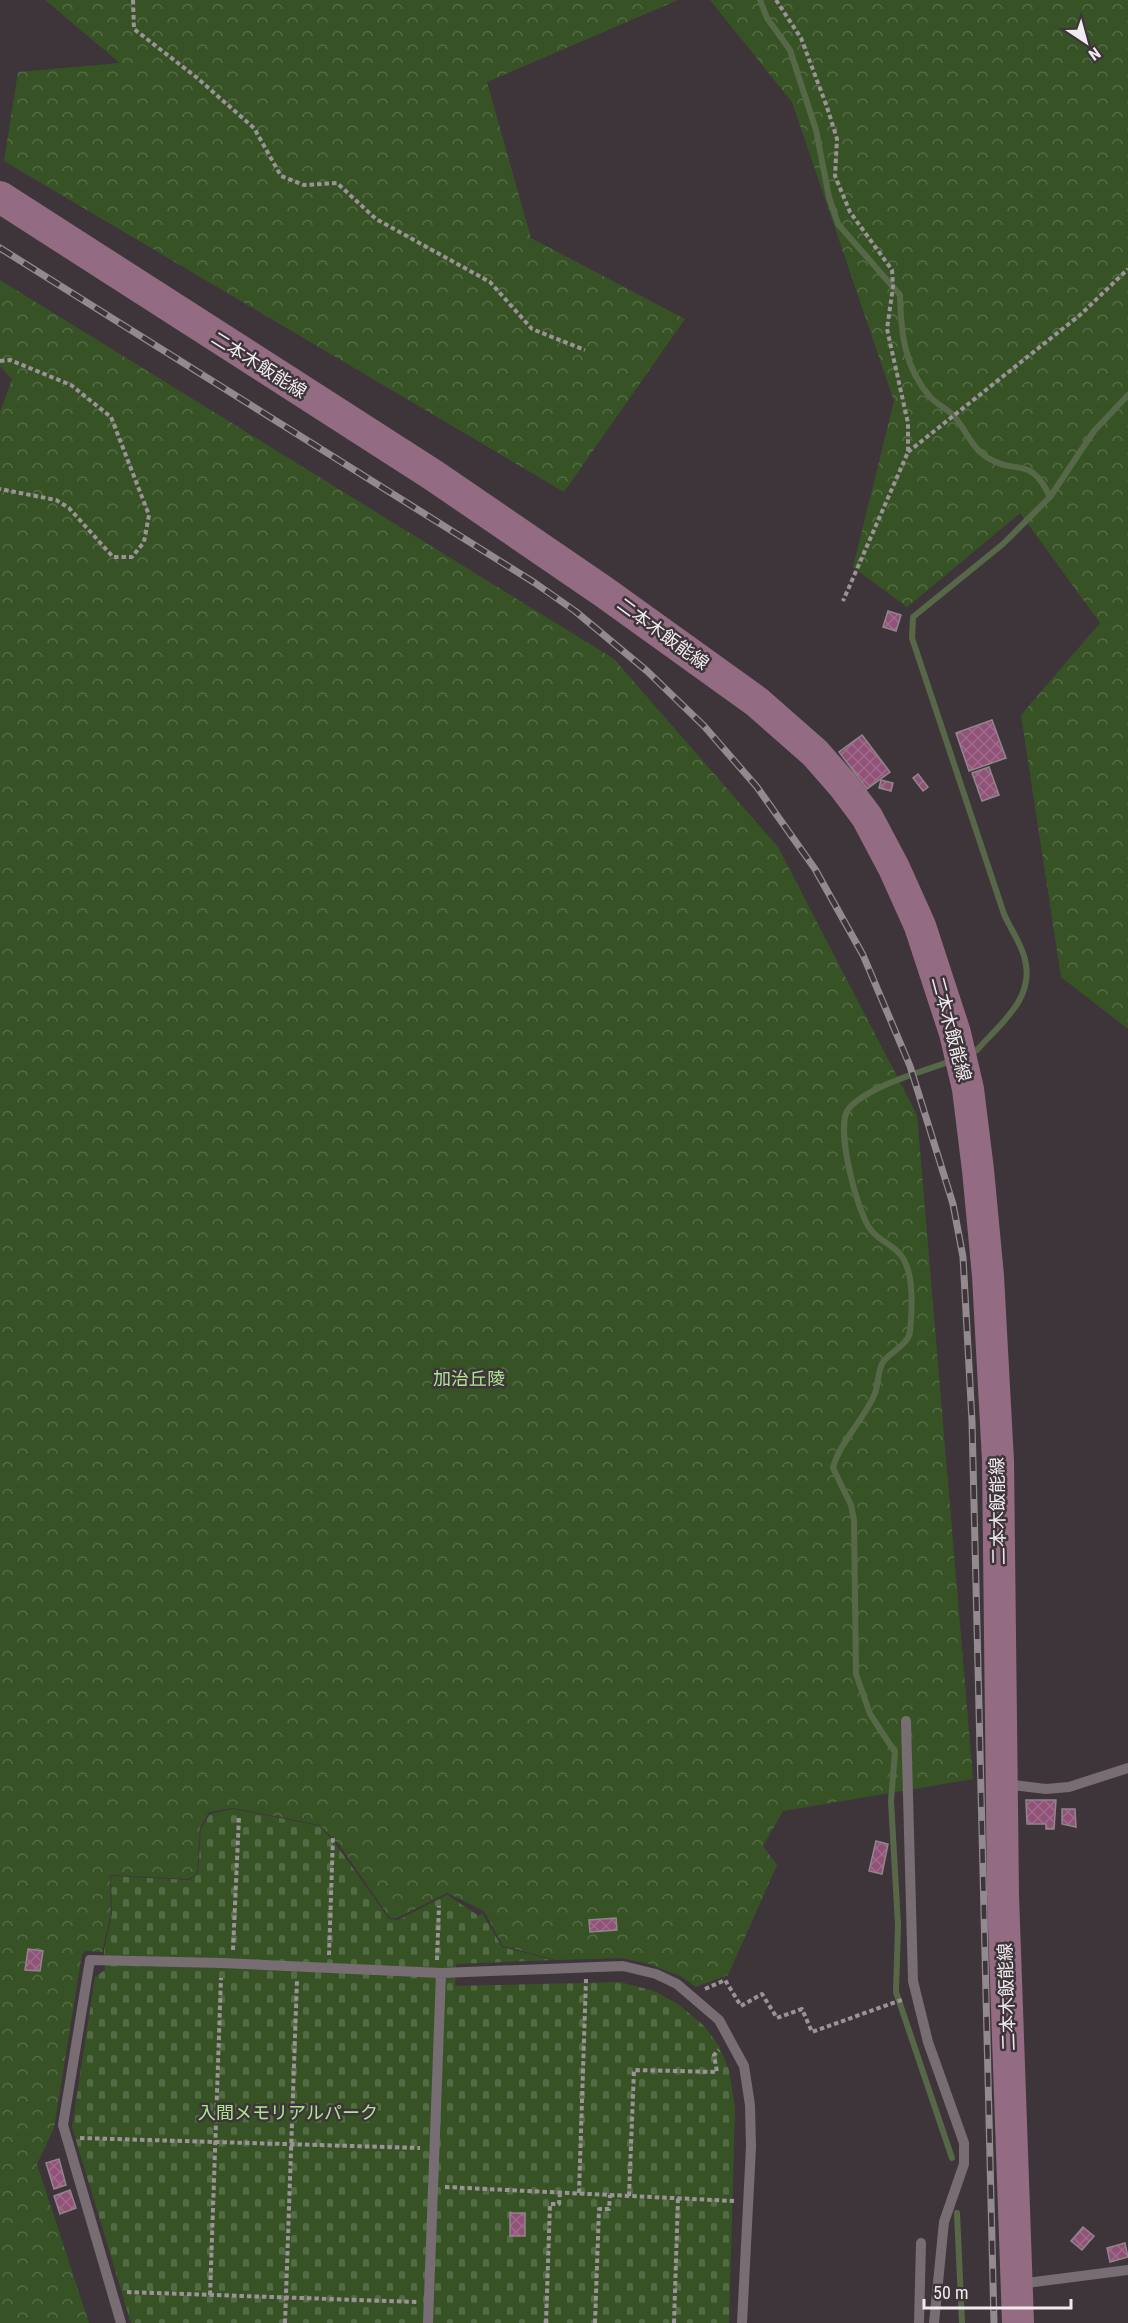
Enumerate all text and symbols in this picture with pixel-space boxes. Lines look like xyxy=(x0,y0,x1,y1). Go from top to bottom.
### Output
north arrow xyxy=(1056,12,1116,72)
text: N xyxy=(1085,43,1104,64)
street label: 二本木飯能線 xyxy=(208,327,311,402)
street label: 二本木飯能線 xyxy=(613,593,713,674)
street label: 二本木飯能線 xyxy=(927,974,976,1084)
park label: 加治丘陵 xyxy=(433,1368,505,1389)
street label: 二本木飯能線 xyxy=(986,1457,1009,1565)
street label: 二本木飯能線 xyxy=(994,1943,1019,2051)
park label: 入間メモリアルパーク xyxy=(198,2102,378,2123)
scale bar xyxy=(924,2272,1071,2310)
text: 50 m xyxy=(933,2282,968,2303)

